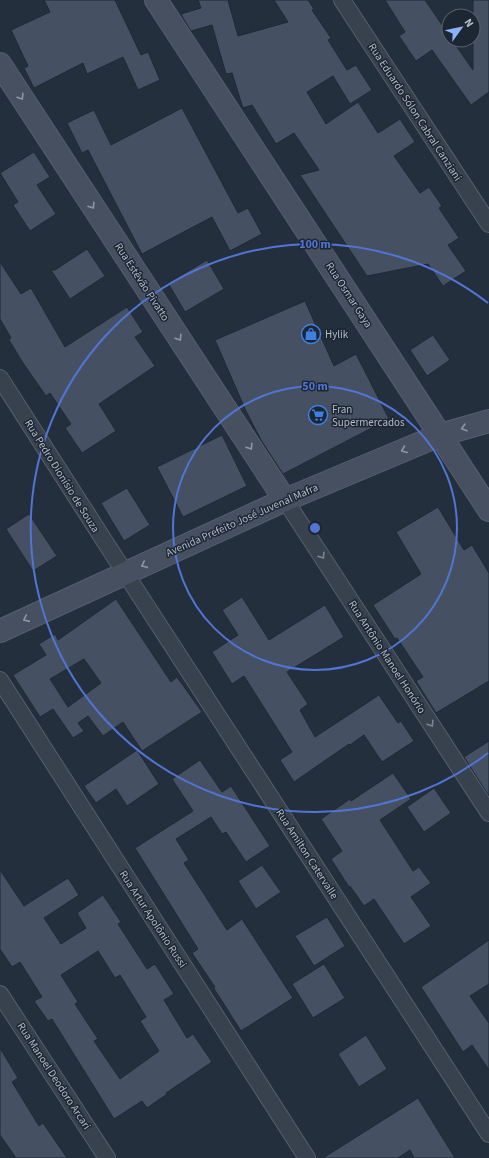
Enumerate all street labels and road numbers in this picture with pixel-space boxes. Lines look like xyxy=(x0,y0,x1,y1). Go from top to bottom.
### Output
street label: Rua Eduardo Sólon Cabral Canziani xyxy=(365,40,465,184)
street label: Rua Estêvão Pivatto xyxy=(111,240,173,324)
street label: Rua Osmar Gaya xyxy=(322,259,376,331)
street label: Rua Pedro Dionísio de Souza xyxy=(21,417,103,535)
street label: Avenida Prefeito José Juvenal Mafra xyxy=(164,480,320,560)
street label: Rua Antônio Manoel Honório xyxy=(345,598,429,716)
street label: Rua Amilton Catervalle xyxy=(272,806,342,902)
street label: Rua Artur Apolônio Russi xyxy=(116,867,190,971)
street label: Rua Manoel Deodoro Arcari xyxy=(14,1020,94,1132)

